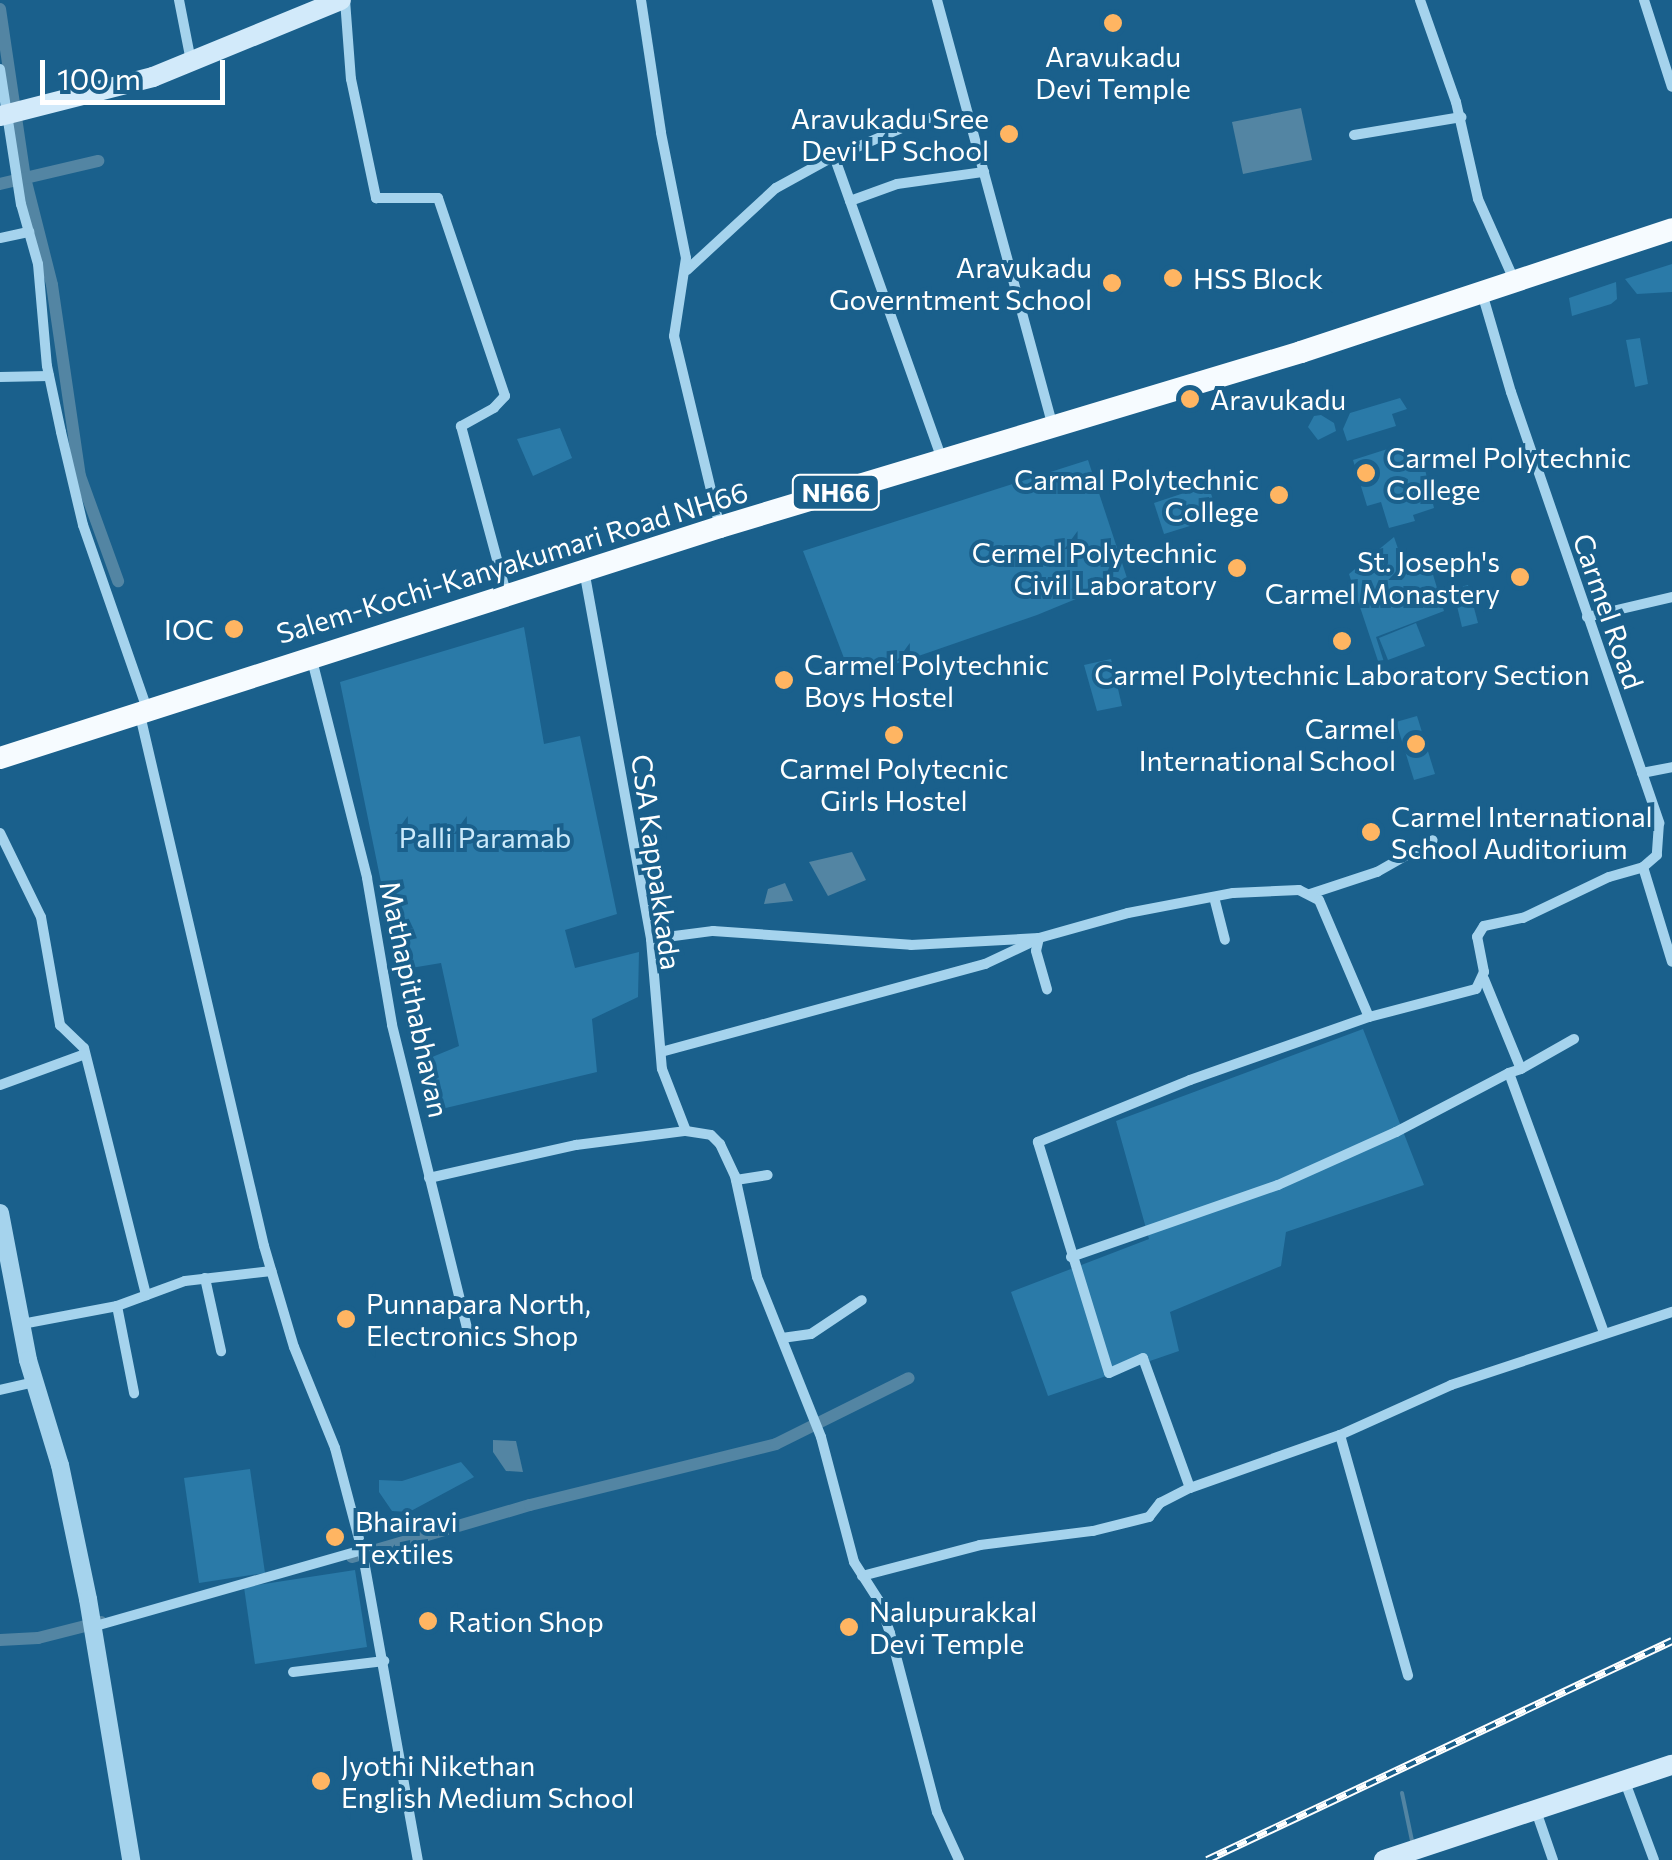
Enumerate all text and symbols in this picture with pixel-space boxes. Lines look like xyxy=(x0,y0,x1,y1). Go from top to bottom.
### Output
marker: Aravukadu Devi Temple xyxy=(1102,12,1124,34)
place label: Aravukadu Devi Temple xyxy=(1035,39,1191,105)
scale bar xyxy=(45,40,230,102)
text: 100 m xyxy=(57,59,141,96)
place label: Aravukadu Sree Devi LP School xyxy=(791,101,989,167)
marker: Aravukadu Sree Devi LP School xyxy=(998,123,1020,145)
place label: Aravukadu Governtment School xyxy=(829,250,1092,316)
place label: HSS Block xyxy=(1193,261,1323,295)
marker: HSS Block xyxy=(1162,267,1184,289)
marker: Aravukadu Governtment School xyxy=(1101,272,1123,294)
place label: Aravukadu xyxy=(1210,382,1346,416)
marker: Aravukadu xyxy=(1179,388,1201,410)
place label: Carmel Polytechnic College xyxy=(1386,440,1631,506)
place label: Carmal Polytechnic College xyxy=(1014,462,1259,528)
marker: Carmel Polytechnic College xyxy=(1355,462,1377,484)
road number: NH66 xyxy=(791,472,881,512)
street label: Salem-Kochi-Kanyakumari Road NH66 xyxy=(272,474,752,650)
marker: Carmal Polytechnic College xyxy=(1268,484,1290,506)
street label: Carmel Road xyxy=(1567,529,1651,693)
place label: Cermel Polytechnic Civil Laboratory xyxy=(972,535,1217,601)
place label: St. Joseph's Carmel Monastery xyxy=(1265,544,1500,610)
marker: Cermel Polytechnic Civil Laboratory xyxy=(1226,557,1248,579)
marker: St. Joseph's Carmel Monastery xyxy=(1509,566,1531,588)
place label: IOC xyxy=(164,612,214,646)
marker: IOC xyxy=(223,618,245,640)
marker: Carmel Polytechnic Laboratory Section xyxy=(1331,630,1353,652)
place label: Carmel Polytechnic Boys Hostel xyxy=(804,647,1049,713)
place label: Carmel Polytechnic Laboratory Section xyxy=(1094,657,1590,691)
marker: Carmel Polytechnic Boys Hostel xyxy=(773,669,795,691)
place label: Carmel International School xyxy=(1139,711,1396,777)
marker: Carmel Polytecnic Girls Hostel xyxy=(883,724,905,746)
marker: Carmel International School xyxy=(1405,733,1427,755)
place label: Carmel Polytecnic Girls Hostel xyxy=(779,751,1009,817)
street label: CSA Kappakkada xyxy=(625,752,689,972)
place label: Carmel International School Auditorium xyxy=(1391,799,1653,865)
park label: Palli Paramab xyxy=(399,820,571,854)
marker: Carmel International School Auditorium xyxy=(1360,821,1382,843)
street label: Mathapithabhavan xyxy=(374,878,456,1120)
place label: Punnapara North, Electronics Shop xyxy=(366,1286,591,1352)
marker: Punnapara North, Electronics Shop xyxy=(335,1308,357,1330)
place label: Bhairavi Textiles xyxy=(355,1504,458,1570)
marker: Bhairavi Textiles xyxy=(324,1526,346,1548)
place label: Nalupurakkal Devi Temple xyxy=(869,1594,1037,1660)
place label: Ration Shop xyxy=(448,1604,604,1638)
marker: Ration Shop xyxy=(417,1610,439,1632)
marker: Nalupurakkal Devi Temple xyxy=(838,1616,860,1638)
place label: Jyothi Nikethan English Medium School xyxy=(341,1748,634,1814)
marker: Jyothi Nikethan English Medium School xyxy=(310,1770,332,1792)

